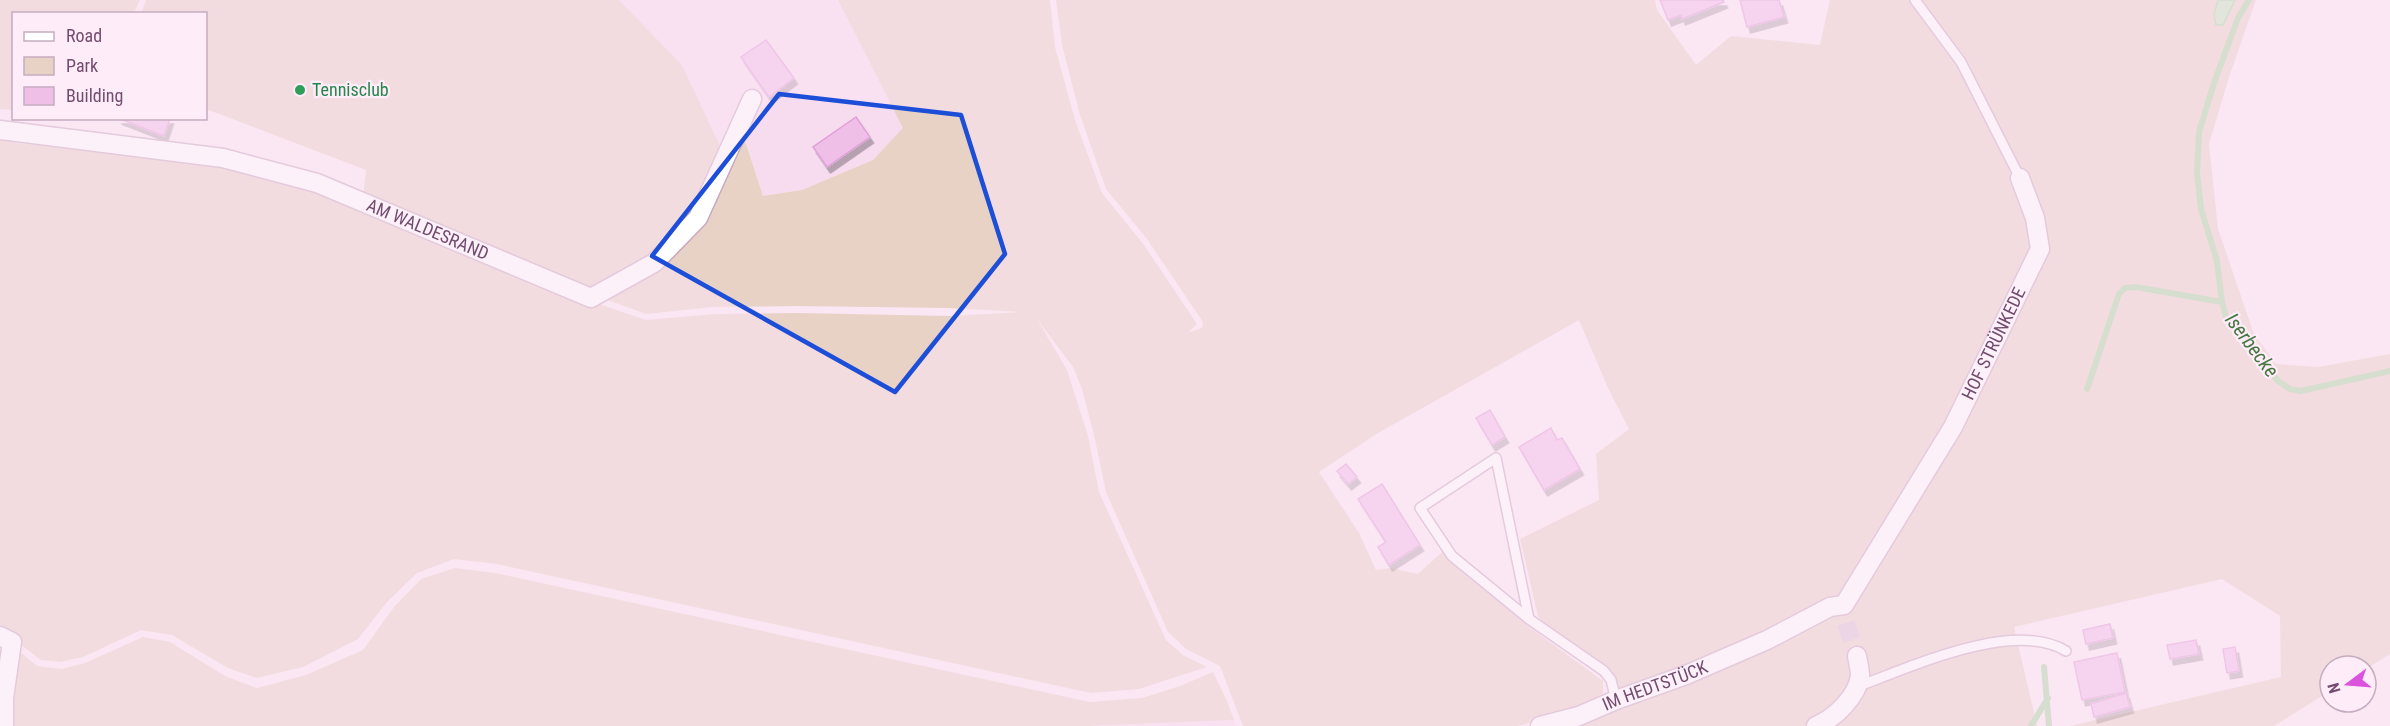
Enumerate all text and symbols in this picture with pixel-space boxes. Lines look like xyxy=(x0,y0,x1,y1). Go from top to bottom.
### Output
legend xyxy=(12,12,207,120)
text: Road xyxy=(66,25,102,46)
text: Park xyxy=(66,55,98,76)
place label: Tennisclub xyxy=(312,79,389,100)
marker: Tennisclub xyxy=(293,83,307,97)
text: Building xyxy=(66,85,123,106)
street label: AM WALDESRAND xyxy=(364,194,492,264)
street label: HOF STRÜNKEDE xyxy=(1957,284,2030,403)
water label: Iserbecke xyxy=(2220,308,2284,382)
north arrow xyxy=(2318,654,2378,714)
street label: IM HEDTSTÜCK xyxy=(1599,656,1711,715)
text: N xyxy=(2324,681,2345,695)

